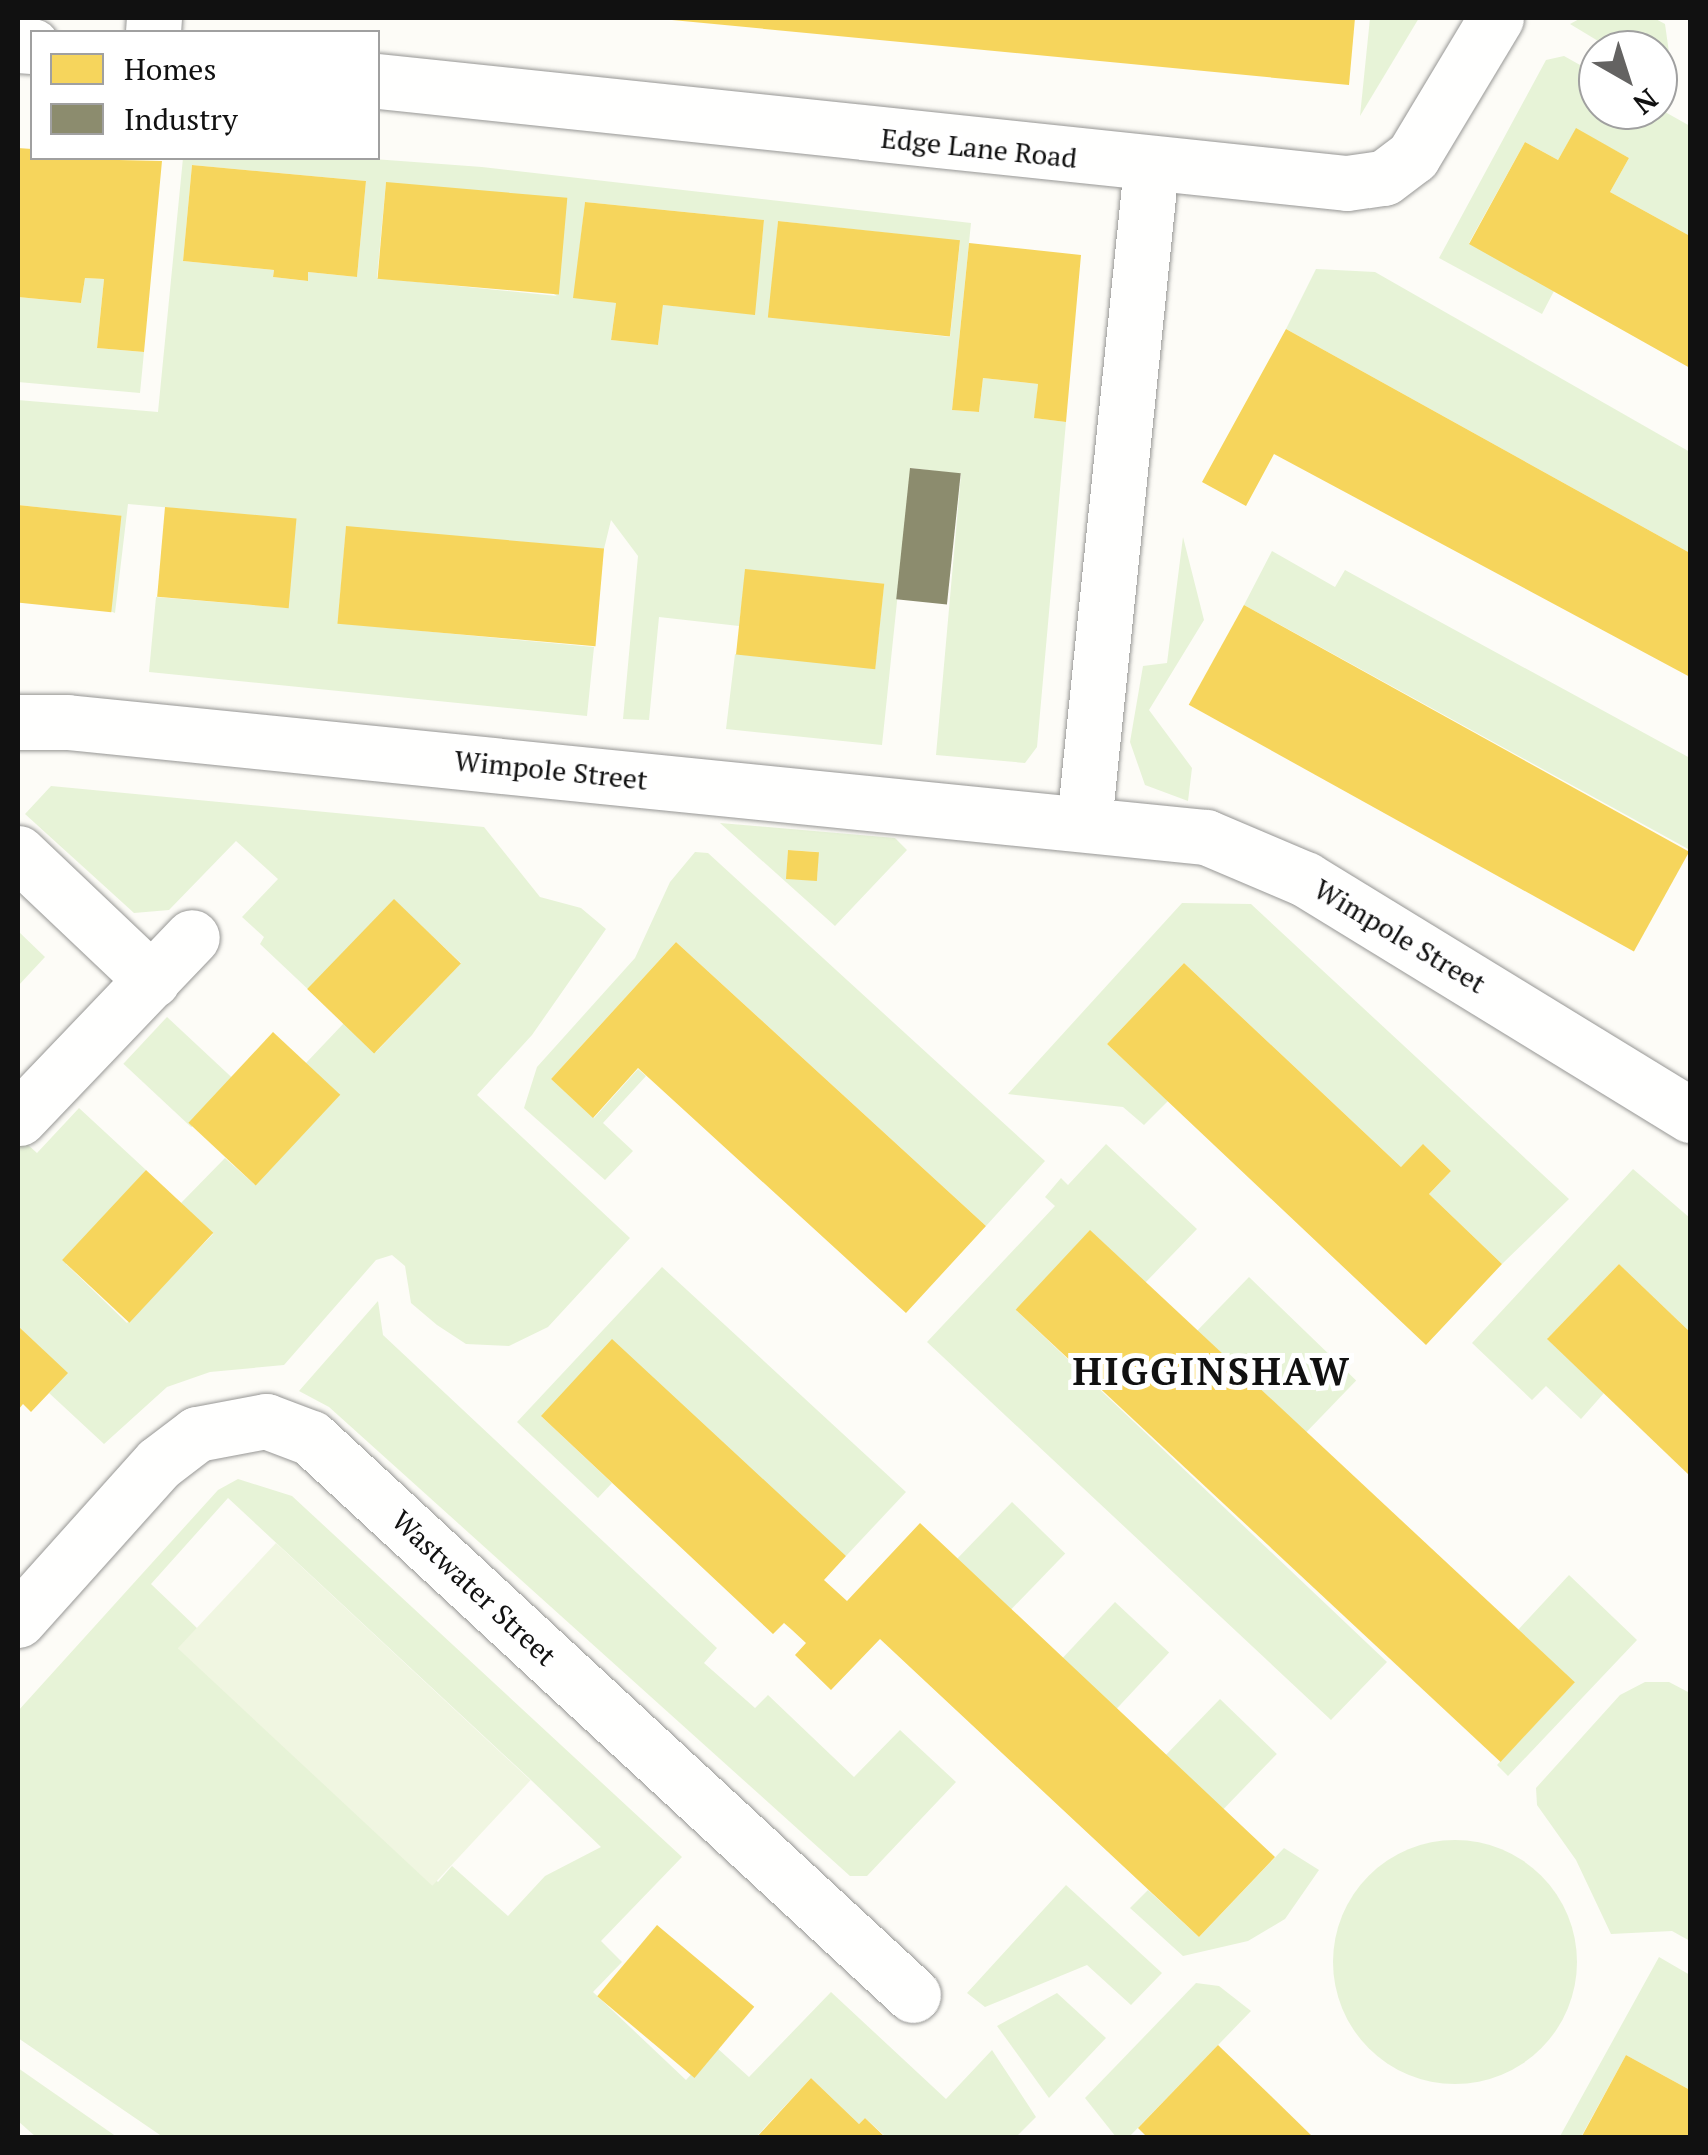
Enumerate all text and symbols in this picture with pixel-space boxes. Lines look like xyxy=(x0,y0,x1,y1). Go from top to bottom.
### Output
legend xyxy=(30,30,380,160)
north arrow xyxy=(1578,30,1678,130)
text: Homes xyxy=(124,49,216,89)
text: N xyxy=(1626,81,1666,123)
text: Industry xyxy=(124,99,238,139)
street label: Edge Lane Road xyxy=(879,121,1079,175)
street label: Wimpole Street xyxy=(453,743,649,797)
street label: Wimpole Street xyxy=(1308,872,1492,1000)
district label: HIGGINSHAW xyxy=(1073,1349,1351,1395)
street label: Wastwater Street xyxy=(385,1503,563,1673)

